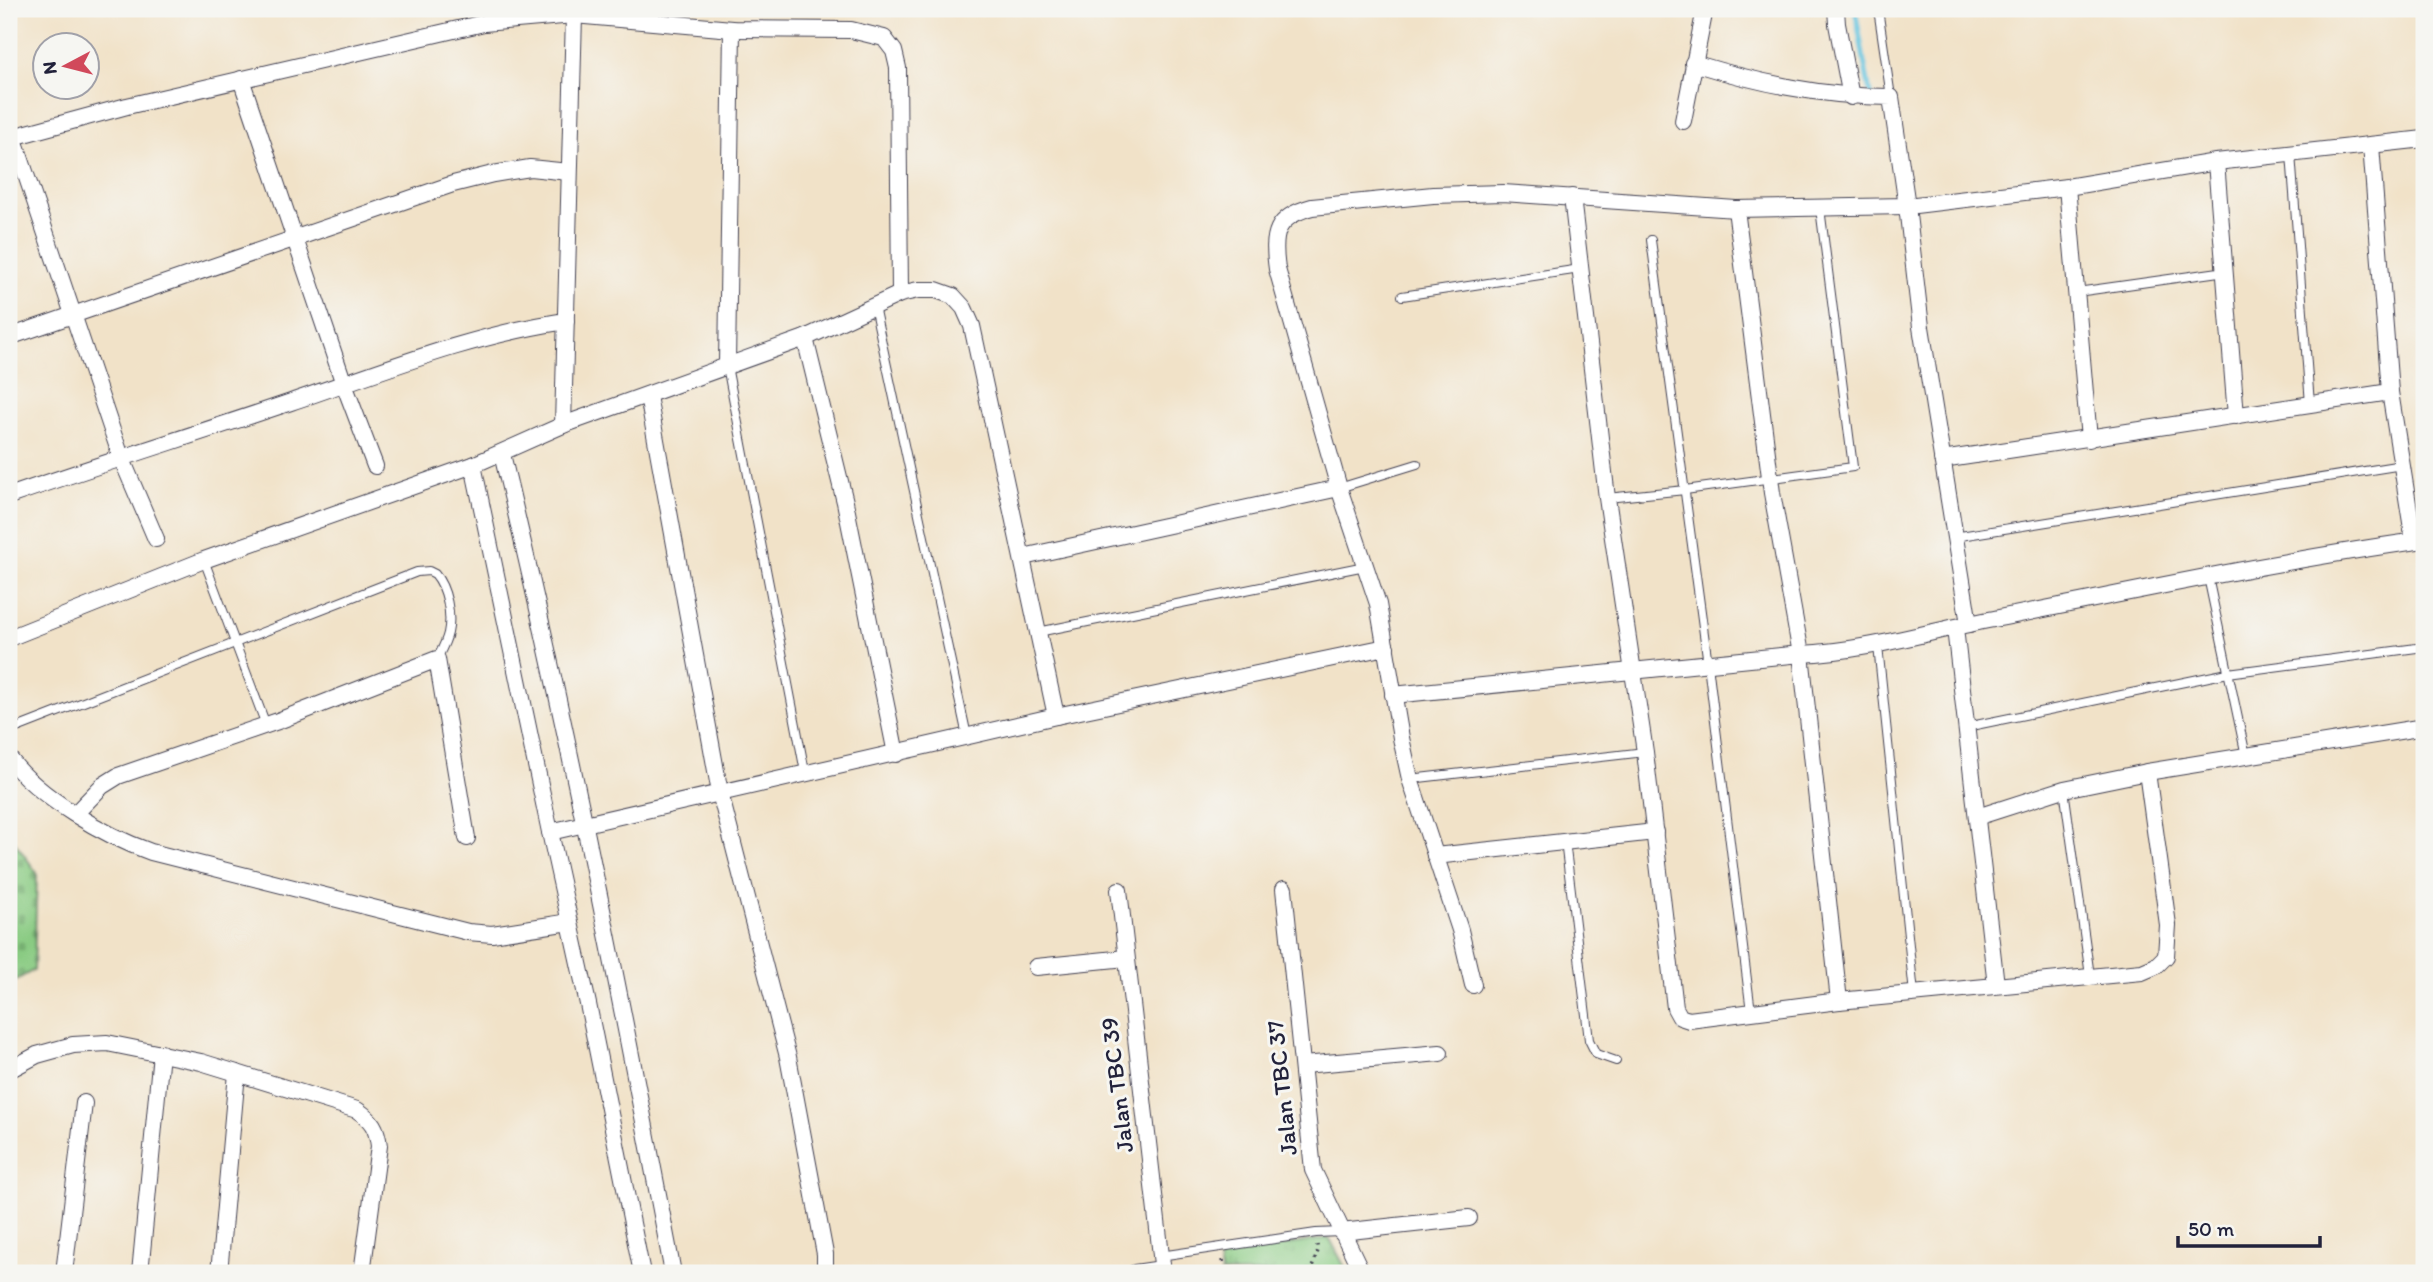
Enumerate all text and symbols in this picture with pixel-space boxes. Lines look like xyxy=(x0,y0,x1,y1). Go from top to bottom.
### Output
north arrow xyxy=(32,32,102,102)
text: N xyxy=(37,60,62,76)
street label: Jalan TBC 39 xyxy=(1094,1016,1139,1154)
street label: Jalan TBC 37 xyxy=(1260,1019,1303,1157)
scale bar xyxy=(2178,1205,2319,1249)
text: 50 m xyxy=(2188,1216,2235,1241)

